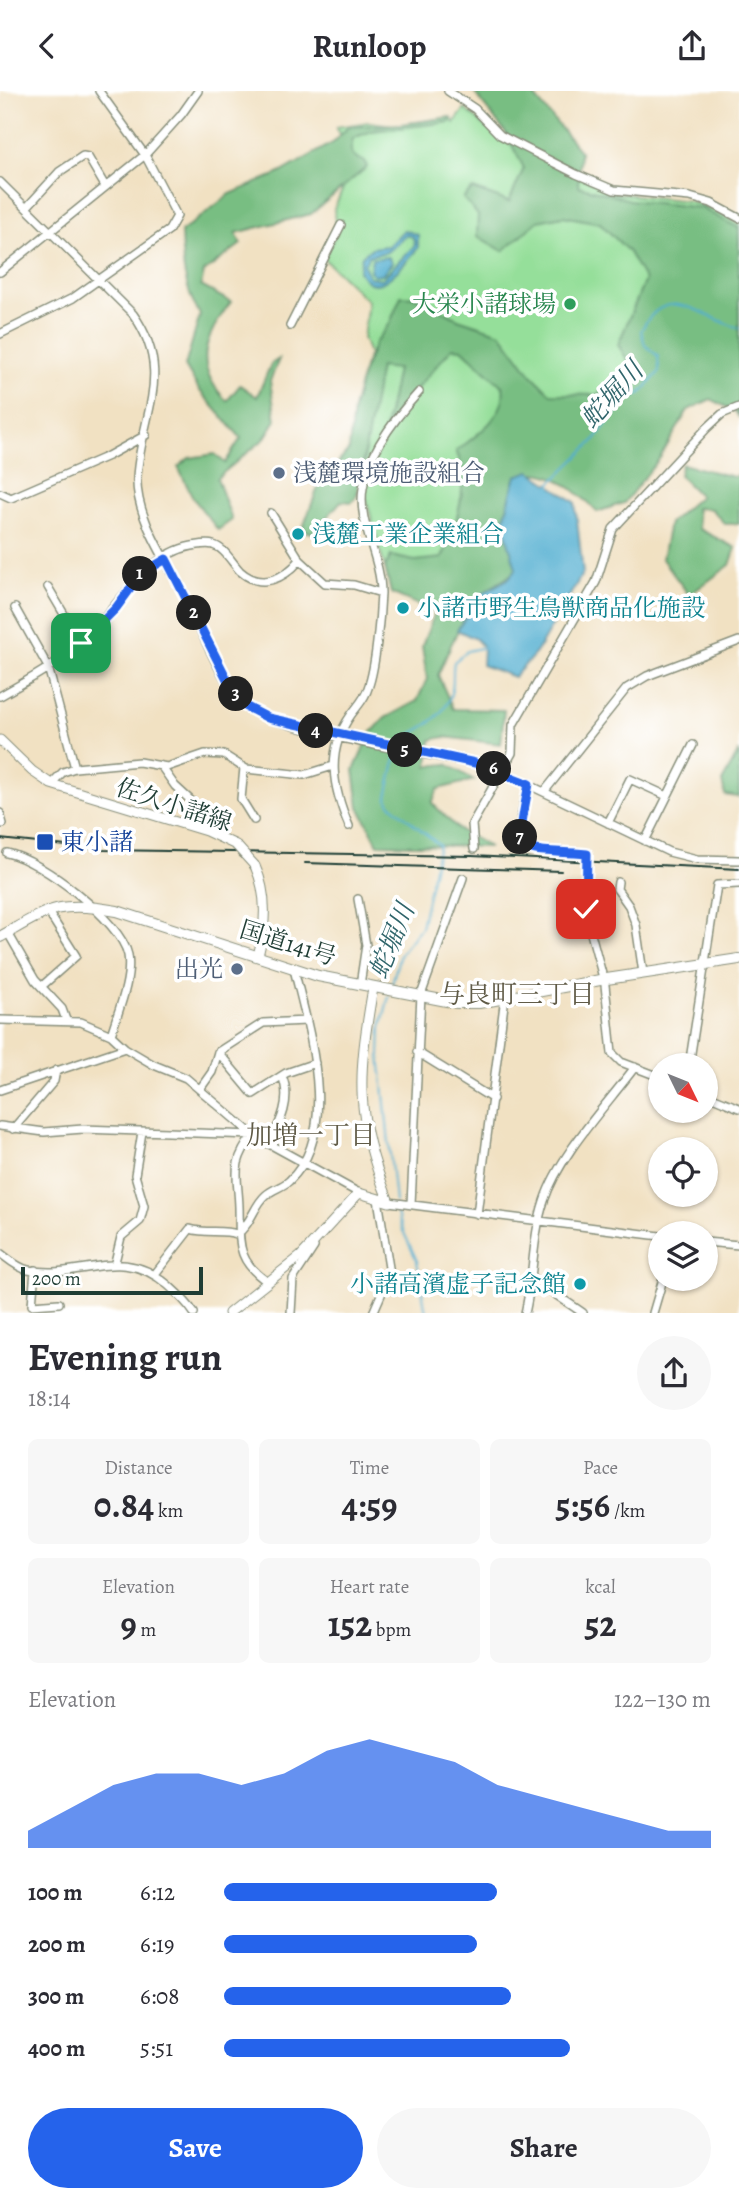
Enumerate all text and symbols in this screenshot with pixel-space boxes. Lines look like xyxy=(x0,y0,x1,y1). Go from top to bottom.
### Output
text: Runloop xyxy=(312,24,427,68)
icon: back xyxy=(28,27,66,65)
icon: share xyxy=(673,27,711,65)
place label: 大栄小諸球場 xyxy=(412,288,556,320)
marker: 大栄小諸球場 xyxy=(562,296,578,312)
water label: 蛇堀川 xyxy=(573,352,653,436)
place label: 浅麓環境施設組合 xyxy=(293,457,485,489)
marker: 浅麓環境施設組合 xyxy=(271,465,287,481)
place label: 浅麓工業企業組合 xyxy=(312,518,504,550)
marker: 浅麓工業企業組合 xyxy=(290,526,306,542)
pin: 1 xyxy=(122,557,158,591)
text: 1 xyxy=(136,560,143,586)
place label: 小諸市野生鳥獣商品化施設 xyxy=(417,592,705,624)
pin: 2 xyxy=(176,595,212,631)
text: 2 xyxy=(189,599,198,625)
marker: 小諸市野生鳥獣商品化施設 xyxy=(395,600,411,616)
pin xyxy=(51,613,111,673)
icon: arrive xyxy=(62,624,100,662)
pin: 3 xyxy=(218,677,254,711)
text: 3 xyxy=(231,680,240,706)
pin: 4 xyxy=(298,713,334,749)
text: 4 xyxy=(311,717,320,743)
pin: 5 xyxy=(388,733,422,767)
text: 5 xyxy=(400,736,409,762)
pin: 6 xyxy=(476,751,512,787)
text: 6 xyxy=(489,755,498,781)
street label: 佐久小諸線 xyxy=(112,771,236,839)
pin: 7 xyxy=(503,819,538,855)
text: 7 xyxy=(515,823,524,849)
place label: 東小諸 xyxy=(61,826,133,858)
marker: 東小諸 xyxy=(35,832,55,852)
pin xyxy=(556,879,616,939)
icon: check xyxy=(567,890,605,928)
water label: 蛇堀川 xyxy=(361,896,424,984)
street label: 国道141号 xyxy=(236,913,340,973)
place label: 出光 xyxy=(175,953,223,985)
marker: 出光 xyxy=(229,961,245,977)
district label: 与良町三丁目 xyxy=(439,977,595,1012)
north arrow xyxy=(648,1053,718,1123)
map controls xyxy=(648,1053,718,1291)
district label: 加増一丁目 xyxy=(246,1118,376,1153)
button: locate xyxy=(648,1137,718,1207)
button: layers xyxy=(648,1221,718,1291)
scale bar xyxy=(21,1264,203,1296)
text: 200 m xyxy=(32,1266,81,1292)
place label: 小諸高濱虚子記念館 xyxy=(350,1268,566,1300)
marker: 小諸高濱虚子記念館 xyxy=(572,1276,588,1292)
text: Evening run xyxy=(28,1331,222,1383)
button: share xyxy=(637,1336,711,1410)
text: 18:14 xyxy=(28,1383,71,1414)
text: Distance xyxy=(104,1455,173,1481)
text: Time xyxy=(350,1455,389,1481)
text: Pace xyxy=(583,1455,618,1481)
text: 0.84 xyxy=(94,1481,154,1529)
text: 4:59 xyxy=(342,1481,397,1529)
text: 5:56 xyxy=(556,1481,610,1529)
text: km xyxy=(154,1498,183,1524)
text: /km xyxy=(610,1498,645,1524)
text: Elevation xyxy=(102,1574,175,1600)
text: Heart rate xyxy=(330,1574,409,1600)
text: kcal xyxy=(585,1574,616,1600)
text: 9 xyxy=(121,1600,137,1648)
text: 152 xyxy=(328,1600,372,1648)
text: 52 xyxy=(585,1600,616,1648)
text: m xyxy=(137,1617,156,1643)
text: bpm xyxy=(372,1617,411,1643)
text: Elevation xyxy=(28,1684,116,1715)
text: 122–130 m xyxy=(614,1684,711,1715)
text: 100 m xyxy=(28,1877,83,1908)
text: 6:12 xyxy=(140,1877,175,1908)
text: 200 m xyxy=(28,1929,86,1960)
text: 6:19 xyxy=(140,1929,174,1960)
text: 300 m xyxy=(28,1981,84,2012)
text: 6:08 xyxy=(140,1981,180,2012)
text: 400 m xyxy=(28,2033,85,2064)
text: 5:51 xyxy=(140,2033,173,2064)
button: Save xyxy=(28,2108,363,2188)
button: Share xyxy=(377,2108,711,2188)

